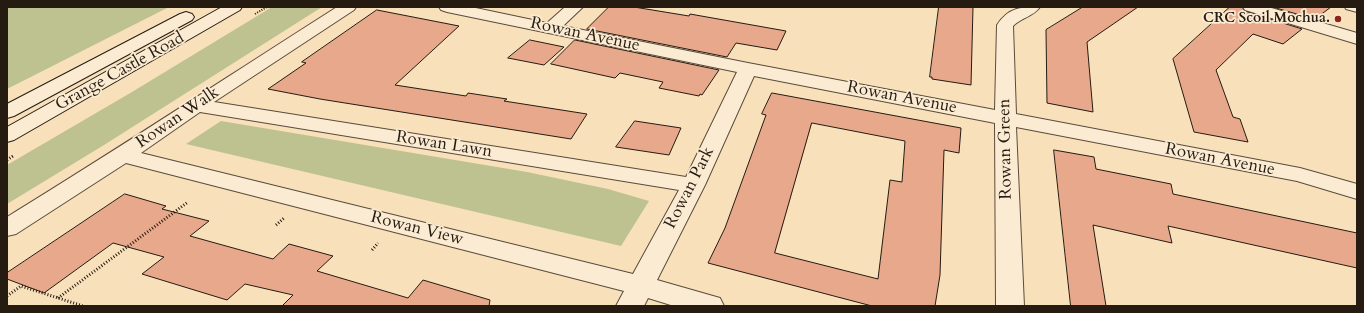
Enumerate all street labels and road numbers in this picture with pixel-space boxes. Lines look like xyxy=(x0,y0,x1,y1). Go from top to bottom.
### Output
street label: Rowan Avenue xyxy=(528,13,642,57)
street label: Grange Castle Road xyxy=(52,28,188,116)
street label: Rowan Avenue xyxy=(845,77,959,119)
street label: Rowan Walk xyxy=(133,83,223,153)
street label: Rowan Green xyxy=(995,98,1017,200)
street label: Rowan Lawn xyxy=(394,127,494,163)
street label: Rowan Avenue xyxy=(1163,139,1277,181)
street label: Rowan Park xyxy=(661,144,719,232)
street label: Rowan View xyxy=(369,208,465,250)

